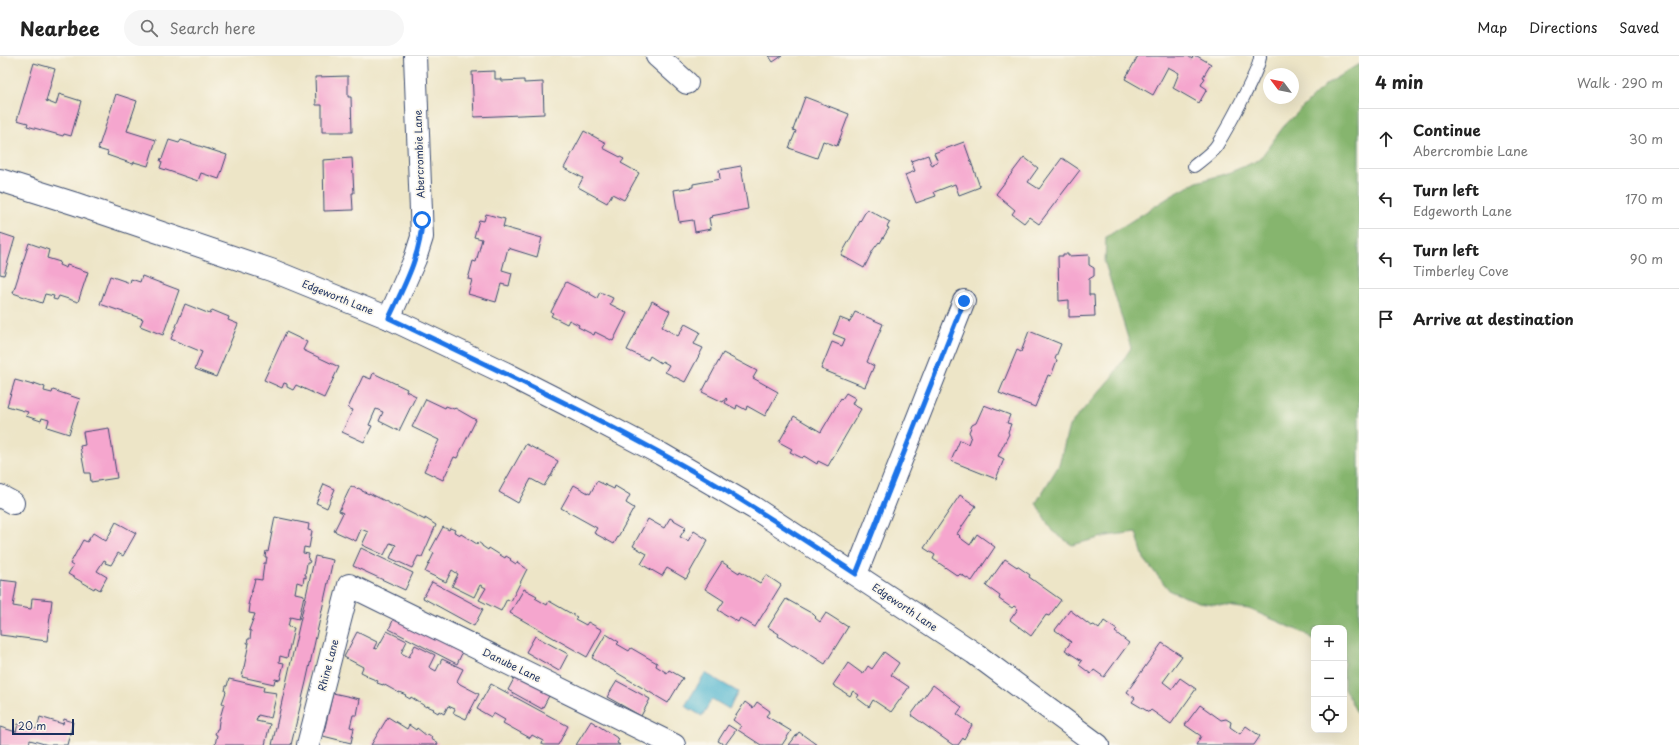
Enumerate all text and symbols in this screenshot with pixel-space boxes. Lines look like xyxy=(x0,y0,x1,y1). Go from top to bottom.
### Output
search box xyxy=(124,10,404,46)
text: Nearbee xyxy=(20,14,100,42)
text: Search here xyxy=(170,16,255,39)
icon: search xyxy=(138,17,160,39)
text: Map xyxy=(1477,17,1507,38)
text: Directions xyxy=(1529,17,1597,38)
text: Saved xyxy=(1619,17,1659,38)
north arrow xyxy=(1263,68,1299,104)
text: 4 min xyxy=(1375,69,1423,95)
text: Walk · 290 m xyxy=(1577,73,1663,92)
street label: Abercrombie Lane xyxy=(409,109,428,199)
text: Continue xyxy=(1413,118,1481,141)
icon: ahead xyxy=(1375,128,1397,150)
text: 30 m xyxy=(1629,129,1663,148)
text: Abercrombie Lane xyxy=(1413,141,1528,160)
text: Turn left xyxy=(1413,178,1479,201)
icon: left xyxy=(1375,188,1397,210)
text: 170 m xyxy=(1625,189,1663,208)
text: Edgeworth Lane xyxy=(1413,201,1512,220)
route start xyxy=(413,211,431,229)
text: Turn left xyxy=(1413,238,1479,261)
icon: left xyxy=(1375,248,1397,270)
text: 90 m xyxy=(1630,249,1663,268)
text: Timberley Cove xyxy=(1413,261,1509,280)
street label: Edgeworth Lane xyxy=(300,275,377,318)
route end xyxy=(955,292,973,310)
text: Arrive at destination xyxy=(1413,307,1574,330)
icon: arrive xyxy=(1375,308,1397,330)
street label: Edgeworth Lane xyxy=(869,579,941,634)
map controls xyxy=(1311,625,1347,733)
button: + xyxy=(1311,625,1347,661)
street label: Rhine Lane xyxy=(313,637,342,693)
street label: Danube Lane xyxy=(480,644,545,685)
button: − xyxy=(1311,661,1347,697)
button: locate xyxy=(1311,697,1347,733)
scale bar xyxy=(12,717,74,736)
text: 20 m xyxy=(18,717,46,734)

